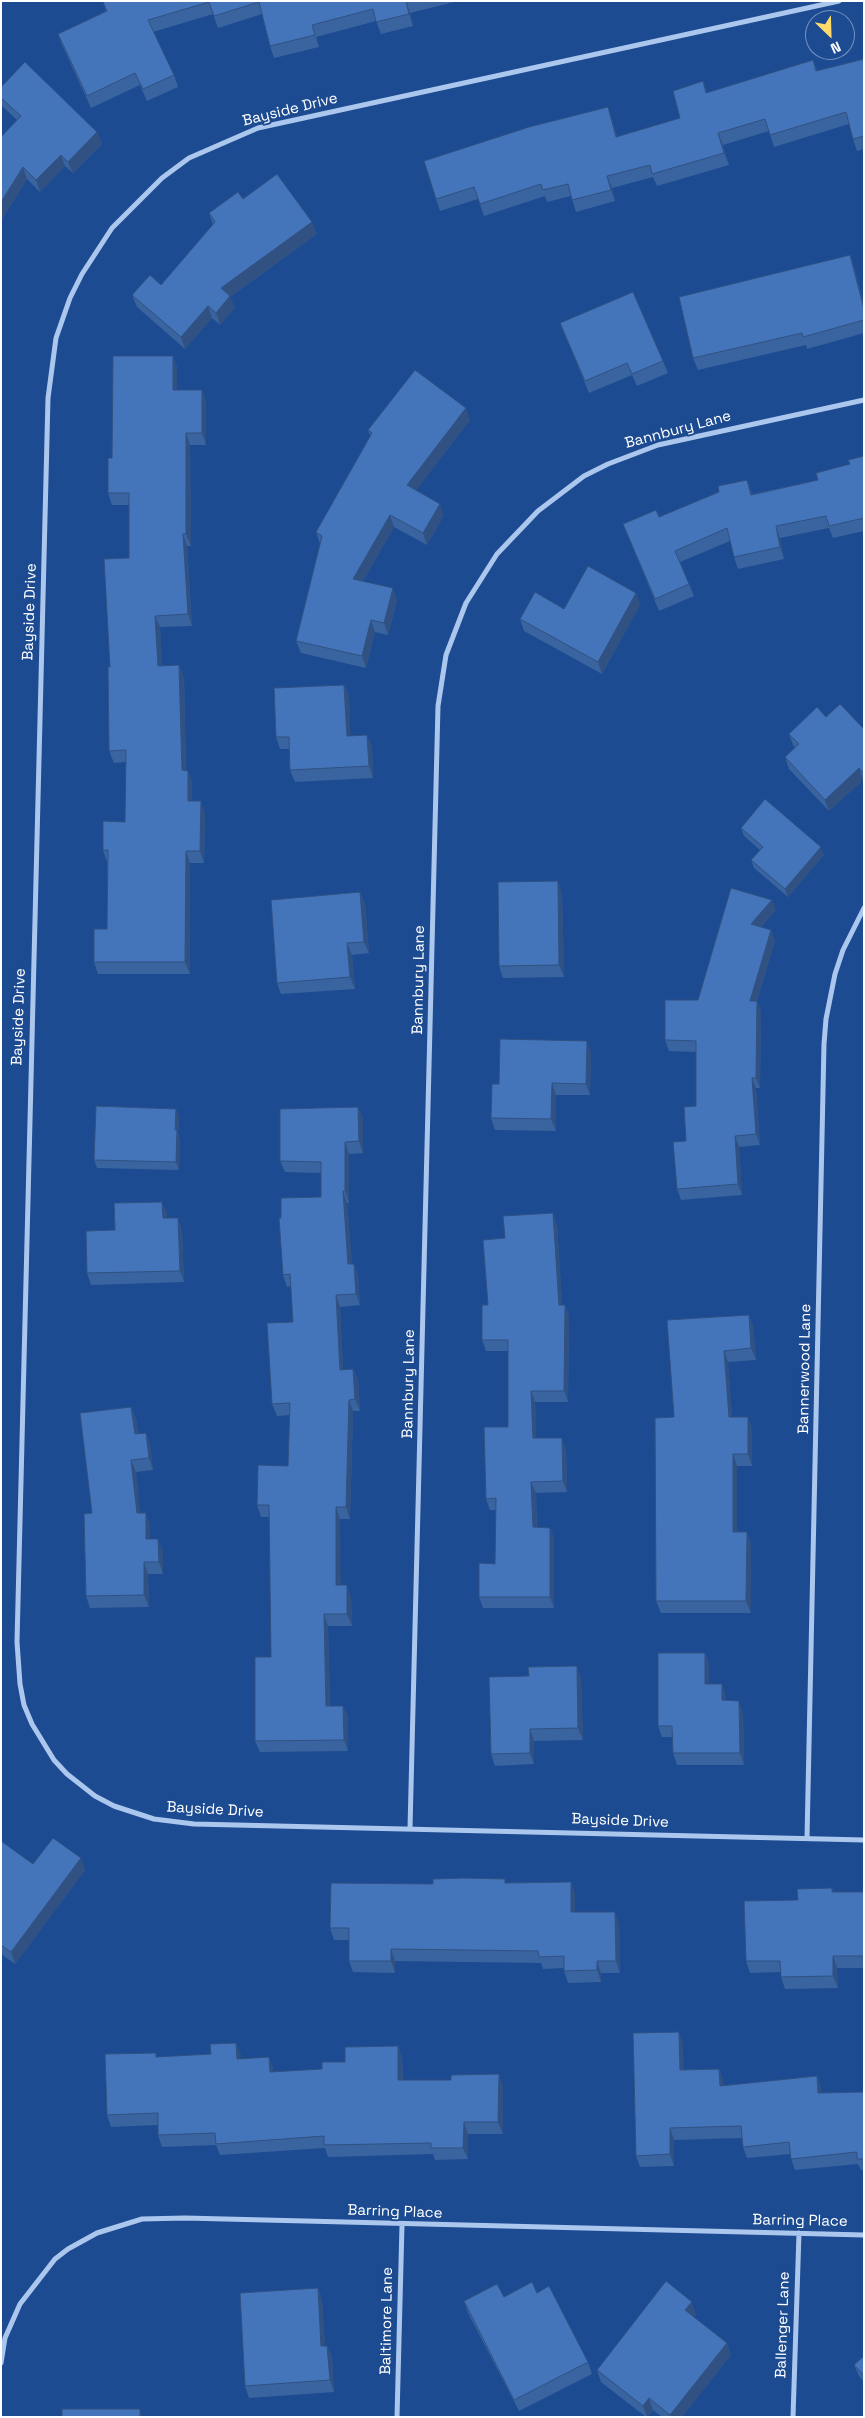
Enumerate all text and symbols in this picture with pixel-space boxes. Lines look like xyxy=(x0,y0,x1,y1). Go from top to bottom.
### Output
north arrow xyxy=(805,10,855,60)
text: N xyxy=(828,38,844,58)
street label: Bayside Drive xyxy=(241,89,339,131)
street label: Bannbury Lane xyxy=(623,407,733,453)
street label: Bayside Drive xyxy=(19,563,41,661)
street label: Bannbury Lane xyxy=(409,925,429,1035)
street label: Bayside Drive xyxy=(8,968,30,1066)
street label: Bannerwood Lane xyxy=(795,1304,815,1434)
street label: Bannbury Lane xyxy=(399,1329,419,1439)
street label: Bayside Drive xyxy=(166,1798,264,1822)
street label: Bayside Drive xyxy=(571,1810,669,1832)
street label: Barring Place xyxy=(347,2201,443,2223)
street label: Barring Place xyxy=(752,2211,848,2231)
street label: Baltimore Lane xyxy=(377,2267,397,2375)
street label: Ballenger Lane xyxy=(772,2271,794,2379)

